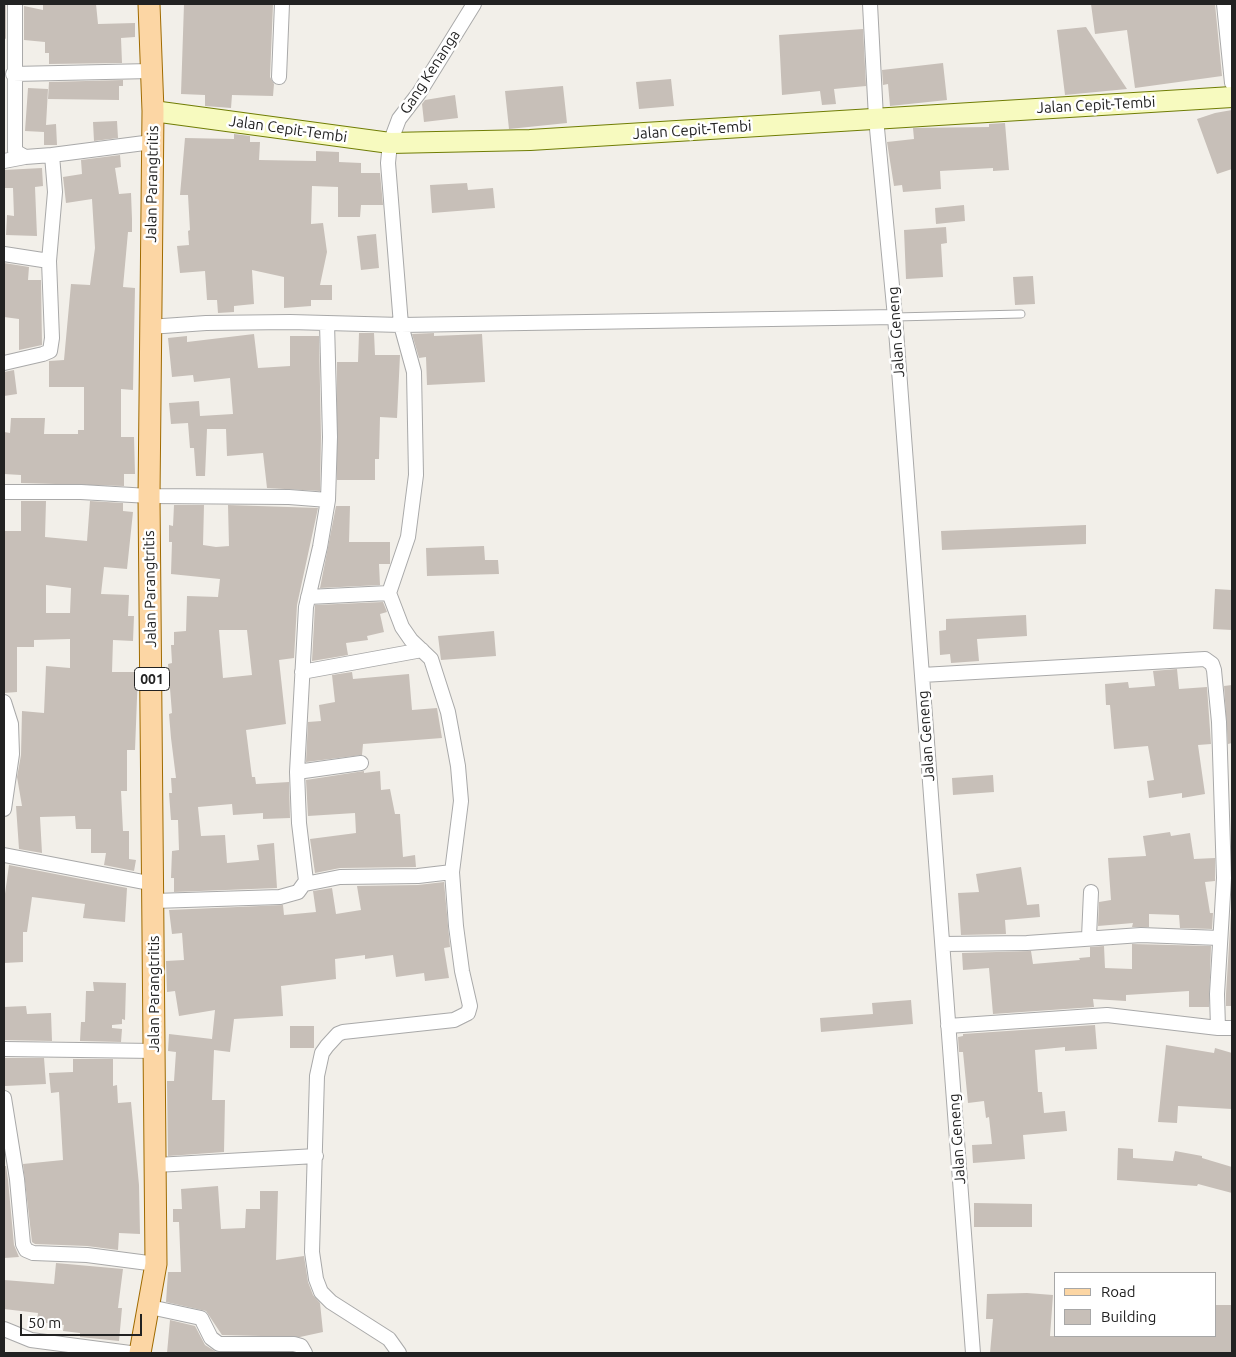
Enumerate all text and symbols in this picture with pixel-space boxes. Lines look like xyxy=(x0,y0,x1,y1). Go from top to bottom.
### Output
street label: Gang Kenanga xyxy=(396,27,464,117)
street label: Jalan Cepit-Tembi xyxy=(1036,93,1156,117)
street label: Jalan Cepit-Tembi xyxy=(228,112,348,146)
street label: Jalan Cepit-Tembi xyxy=(632,117,752,143)
street label: Jalan Parangtritis xyxy=(142,125,162,243)
street label: Jalan Geneng xyxy=(884,286,908,378)
street label: Jalan Parangtritis xyxy=(140,530,160,648)
road number: 001 xyxy=(134,668,170,691)
street label: Jalan Geneng xyxy=(914,690,938,782)
street label: Jalan Parangtritis xyxy=(145,935,163,1053)
street label: Jalan Geneng xyxy=(945,1093,969,1185)
legend xyxy=(1054,1272,1216,1337)
text: Road xyxy=(1101,1283,1136,1300)
scale bar xyxy=(22,1304,145,1336)
text: Building xyxy=(1101,1308,1156,1325)
text: 50 m xyxy=(28,1314,61,1331)

